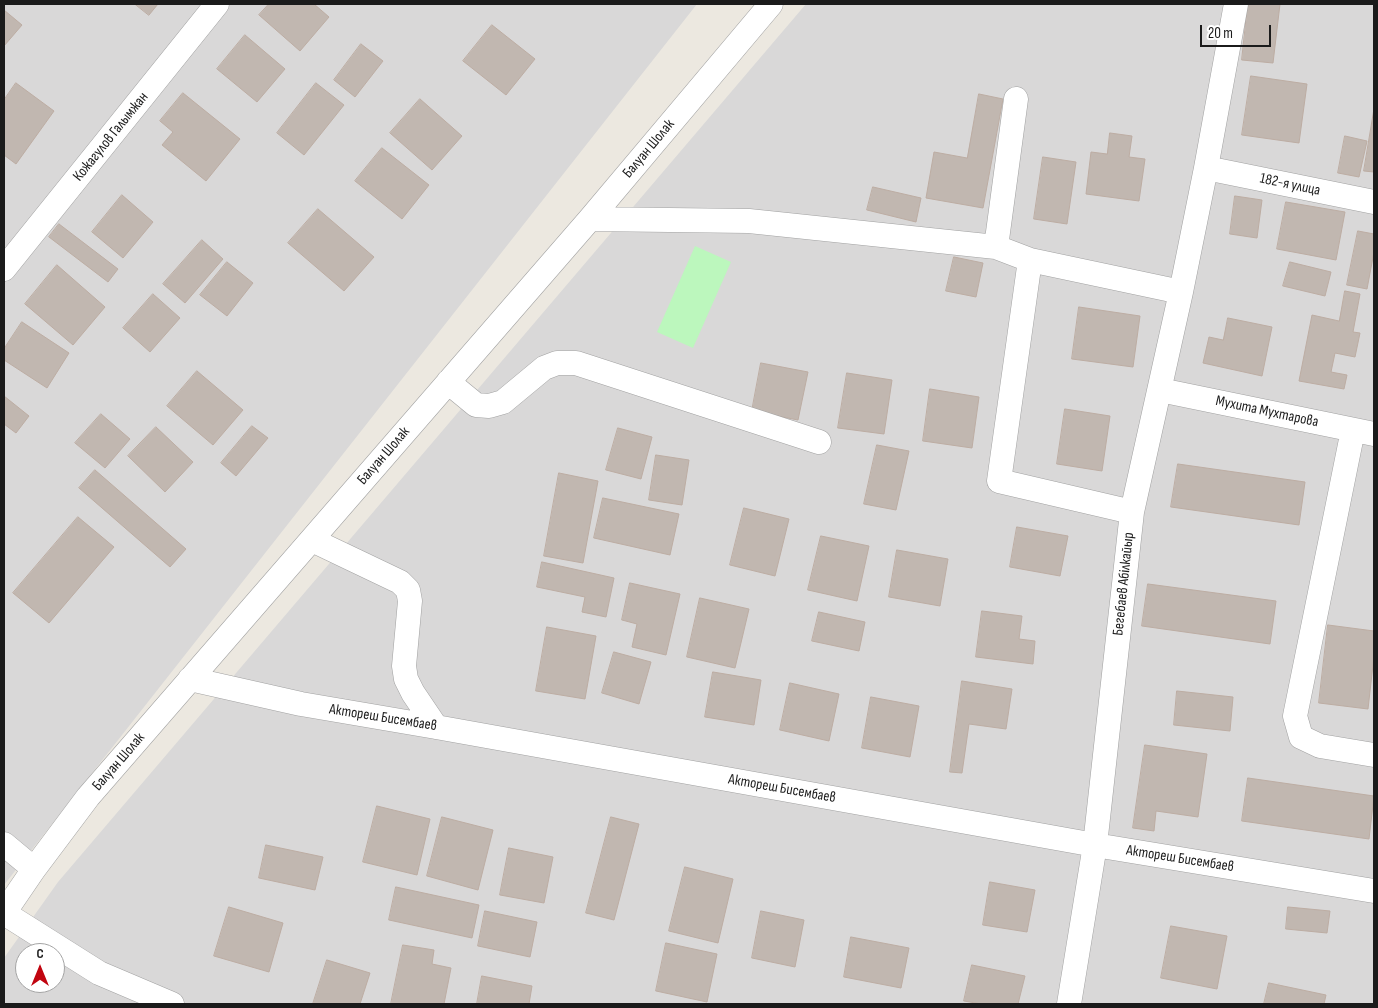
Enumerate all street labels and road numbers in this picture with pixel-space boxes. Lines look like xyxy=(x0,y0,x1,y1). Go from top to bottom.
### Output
street label: Кожагулов Галымжан xyxy=(70,89,152,185)
street label: Балуан Шолак xyxy=(619,116,679,182)
street label: 182-я улица xyxy=(1258,170,1322,200)
street label: Мухита Мухтарова xyxy=(1214,392,1320,432)
street label: Балуан Шолак xyxy=(354,423,414,489)
street label: Бегебаев Абілкайыр xyxy=(1110,531,1138,637)
street label: Актореш Бисембаев xyxy=(328,701,438,735)
street label: Балуан Шолак xyxy=(89,729,149,795)
street label: Актореш Бисембаев xyxy=(727,771,837,807)
street label: Актореш Бисембаев xyxy=(1125,842,1235,876)

